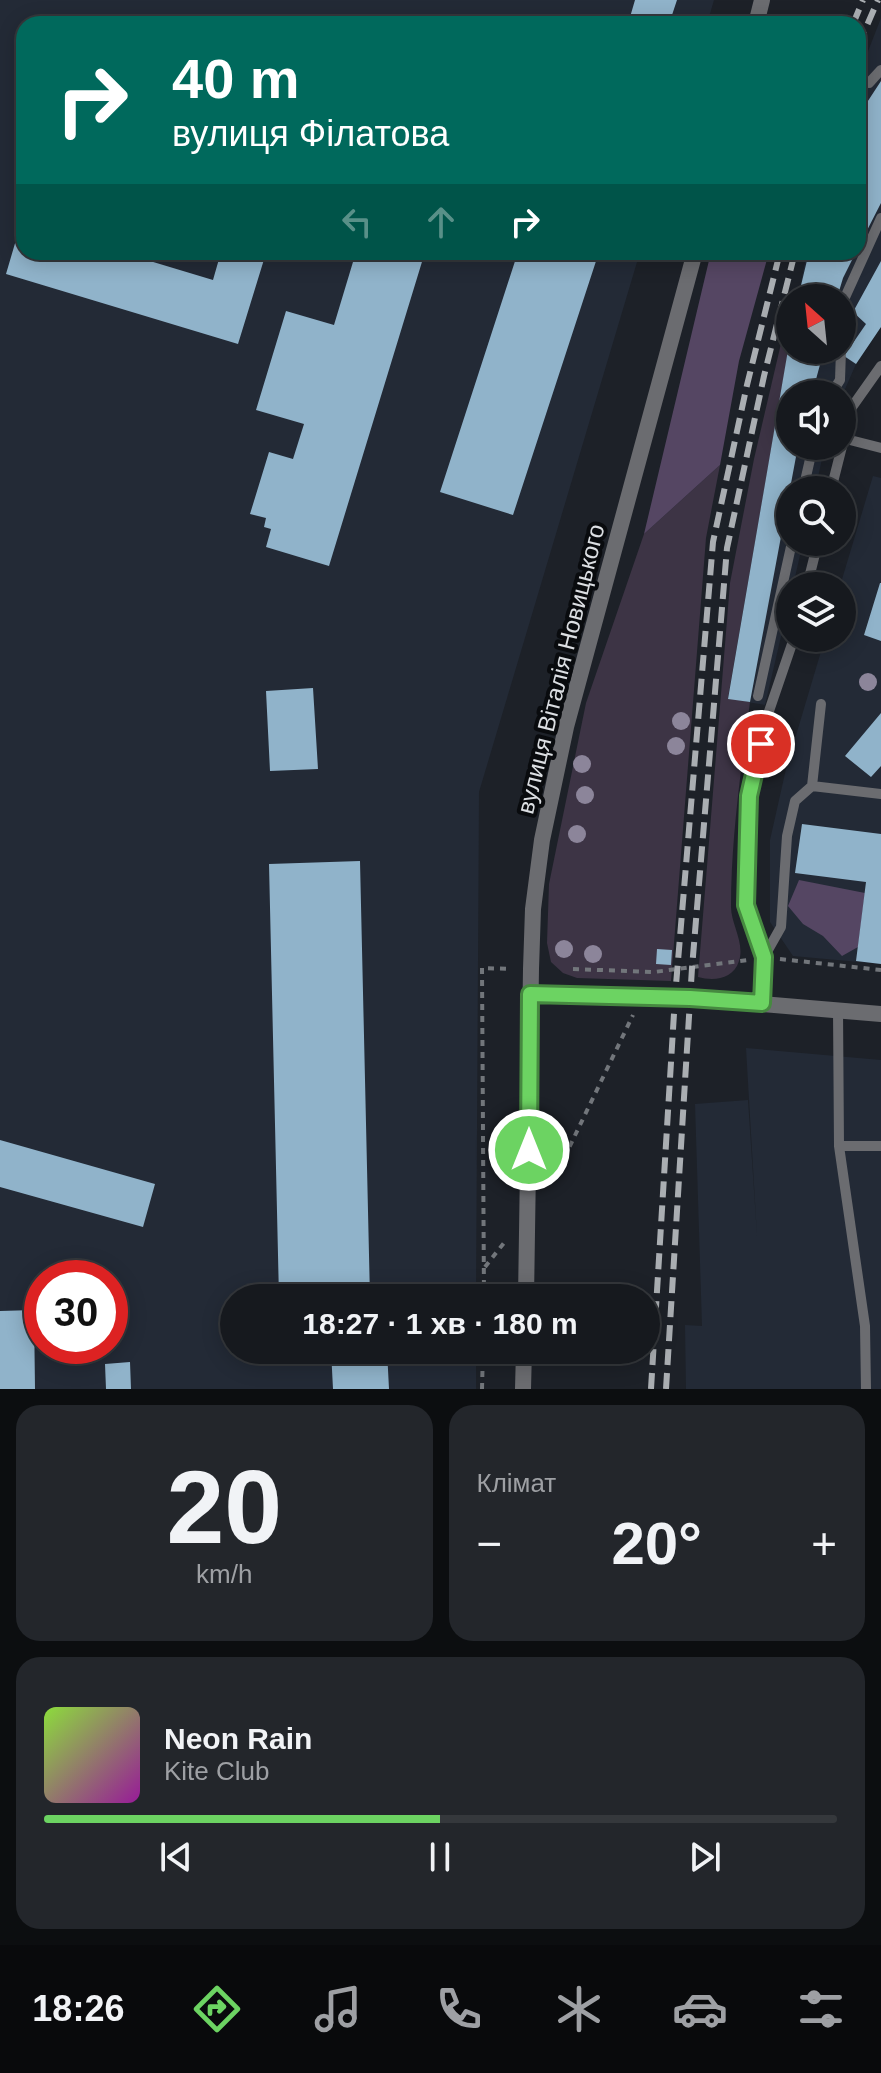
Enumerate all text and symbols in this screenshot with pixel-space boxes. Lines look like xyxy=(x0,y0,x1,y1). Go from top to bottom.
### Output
text: 40 m xyxy=(172,47,300,110)
icon: right xyxy=(40,48,144,152)
text: вулиця Філатова xyxy=(172,113,449,154)
icon: left xyxy=(335,200,379,244)
icon: ahead xyxy=(419,200,463,244)
icon: right xyxy=(503,200,547,244)
north arrow xyxy=(776,284,856,364)
map controls xyxy=(776,284,856,652)
button: sound xyxy=(776,380,856,460)
button: search xyxy=(776,476,856,556)
street label: вулиця Віталія Новицького xyxy=(511,521,610,817)
button: layers xyxy=(776,572,856,652)
pin xyxy=(727,710,795,778)
icon: arrive xyxy=(739,722,783,766)
position arrow xyxy=(487,1108,571,1192)
speed limit sign: 30 xyxy=(24,1260,128,1364)
text: 18:27 · 1 хв · 180 m xyxy=(302,1307,578,1340)
text: 20 xyxy=(166,1449,282,1565)
text: Клімат xyxy=(477,1468,556,1498)
text: 20° xyxy=(611,1510,702,1577)
text: − xyxy=(477,1519,502,1568)
text: + xyxy=(811,1519,837,1568)
text: km/h xyxy=(196,1559,252,1589)
text: Neon Rain xyxy=(164,1722,312,1755)
text: Kite Club xyxy=(164,1756,270,1786)
icon: previous xyxy=(154,1835,198,1879)
icon: pause xyxy=(418,1835,462,1879)
icon: next xyxy=(683,1835,727,1879)
icon: directions xyxy=(189,1981,245,2037)
icon: music xyxy=(310,1981,366,2037)
icon: phone xyxy=(431,1981,487,2037)
icon: climate xyxy=(551,1981,607,2037)
icon: car xyxy=(672,1981,728,2037)
icon: filters xyxy=(793,1981,849,2037)
text: 18:26 xyxy=(32,1988,124,2029)

